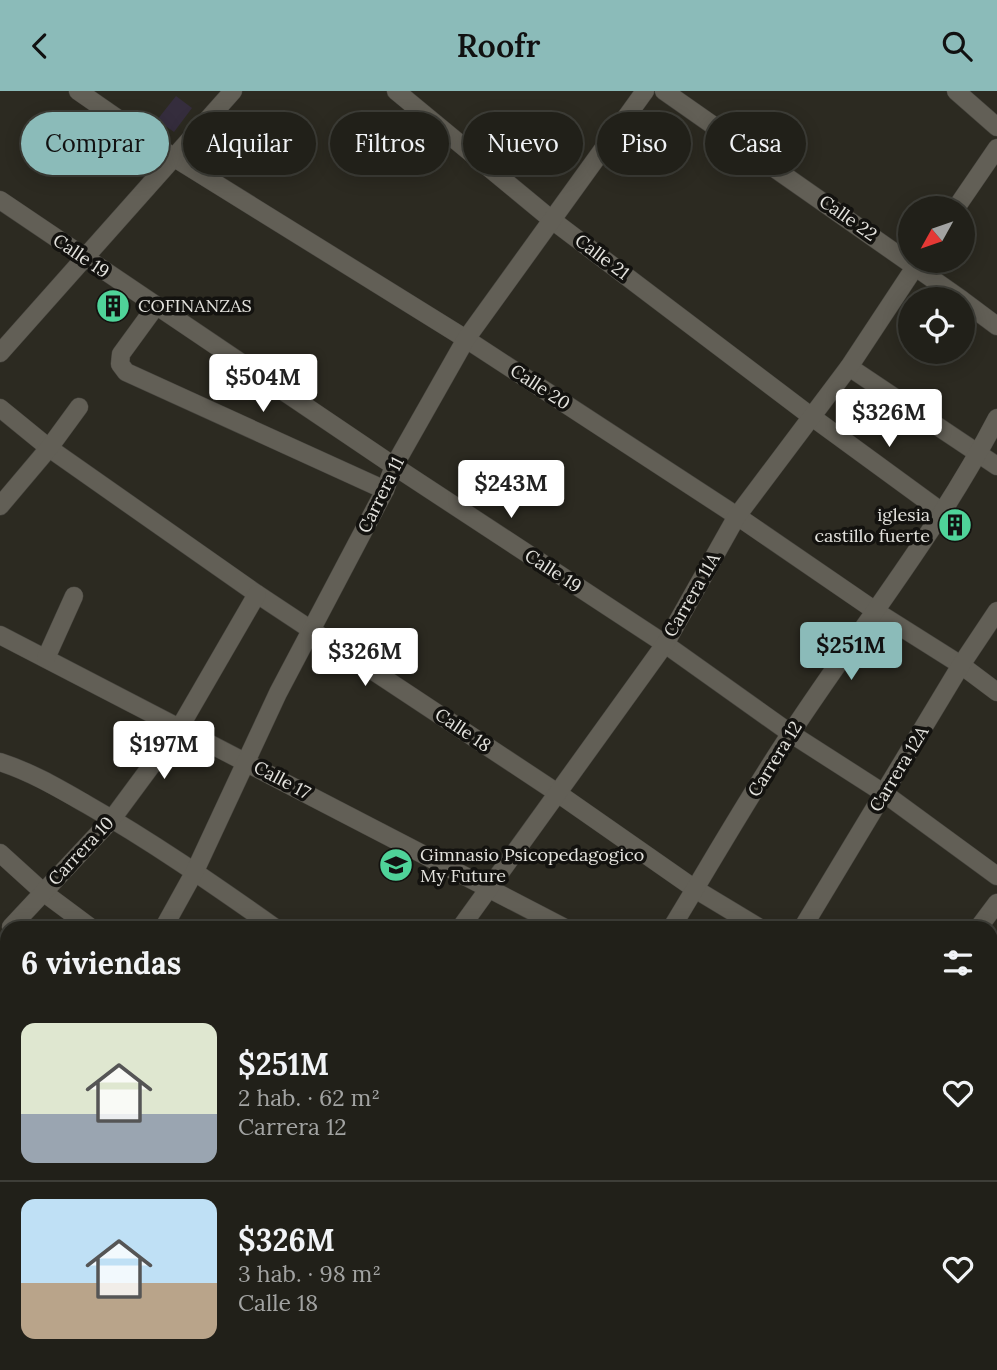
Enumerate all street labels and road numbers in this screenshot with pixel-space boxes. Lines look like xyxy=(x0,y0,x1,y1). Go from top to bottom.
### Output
street label: Calle 22 xyxy=(815,189,882,246)
street label: Calle 19 xyxy=(49,228,114,283)
street label: Calle 21 xyxy=(570,229,634,285)
street label: Calle 20 xyxy=(506,359,575,414)
street label: Carrera 11 xyxy=(352,453,409,537)
street label: Calle 19 xyxy=(521,544,586,597)
street label: Carrera 11A xyxy=(658,548,725,641)
street label: Calle 18 xyxy=(431,702,496,757)
street label: Carrera 12 xyxy=(742,717,807,801)
street label: Carrera 12A xyxy=(864,721,934,816)
street label: Calle 17 xyxy=(250,755,315,804)
street label: Carrera 10 xyxy=(43,811,119,890)

